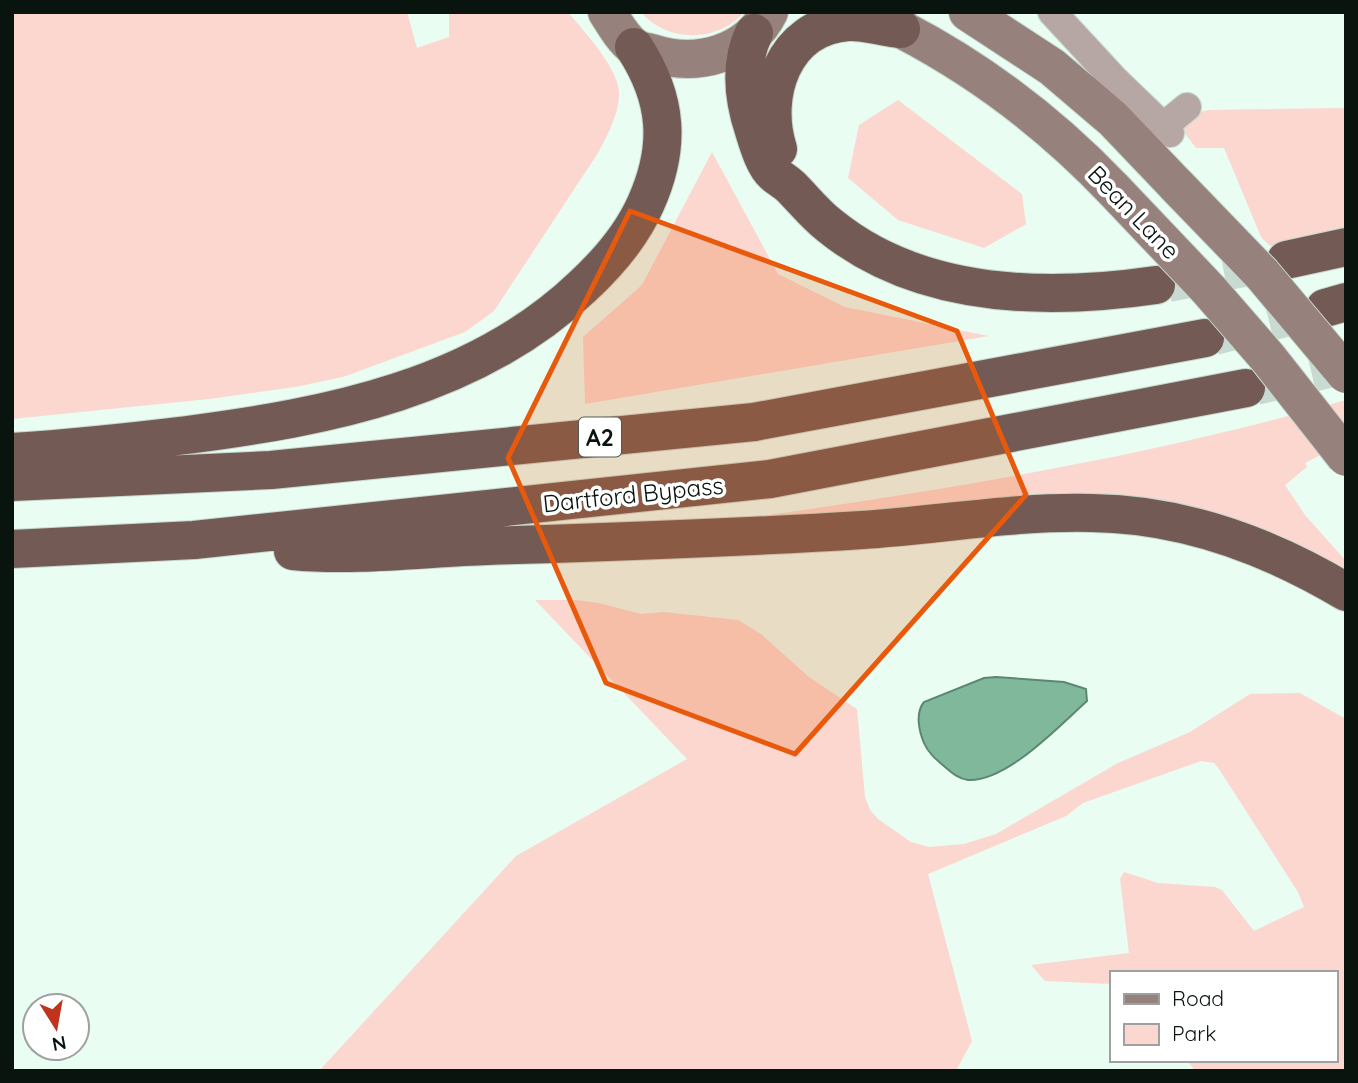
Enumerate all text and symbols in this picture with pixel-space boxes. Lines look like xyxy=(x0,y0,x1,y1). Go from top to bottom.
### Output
street label: Bean Lane xyxy=(1082,159,1186,265)
road number: A2 xyxy=(579,418,621,457)
street label: Dartford Bypass xyxy=(541,470,725,518)
legend xyxy=(1110,971,1337,1062)
text: Road xyxy=(1172,985,1224,1011)
north arrow xyxy=(21,992,91,1062)
text: Park xyxy=(1172,1020,1216,1046)
text: N xyxy=(50,1031,68,1057)

